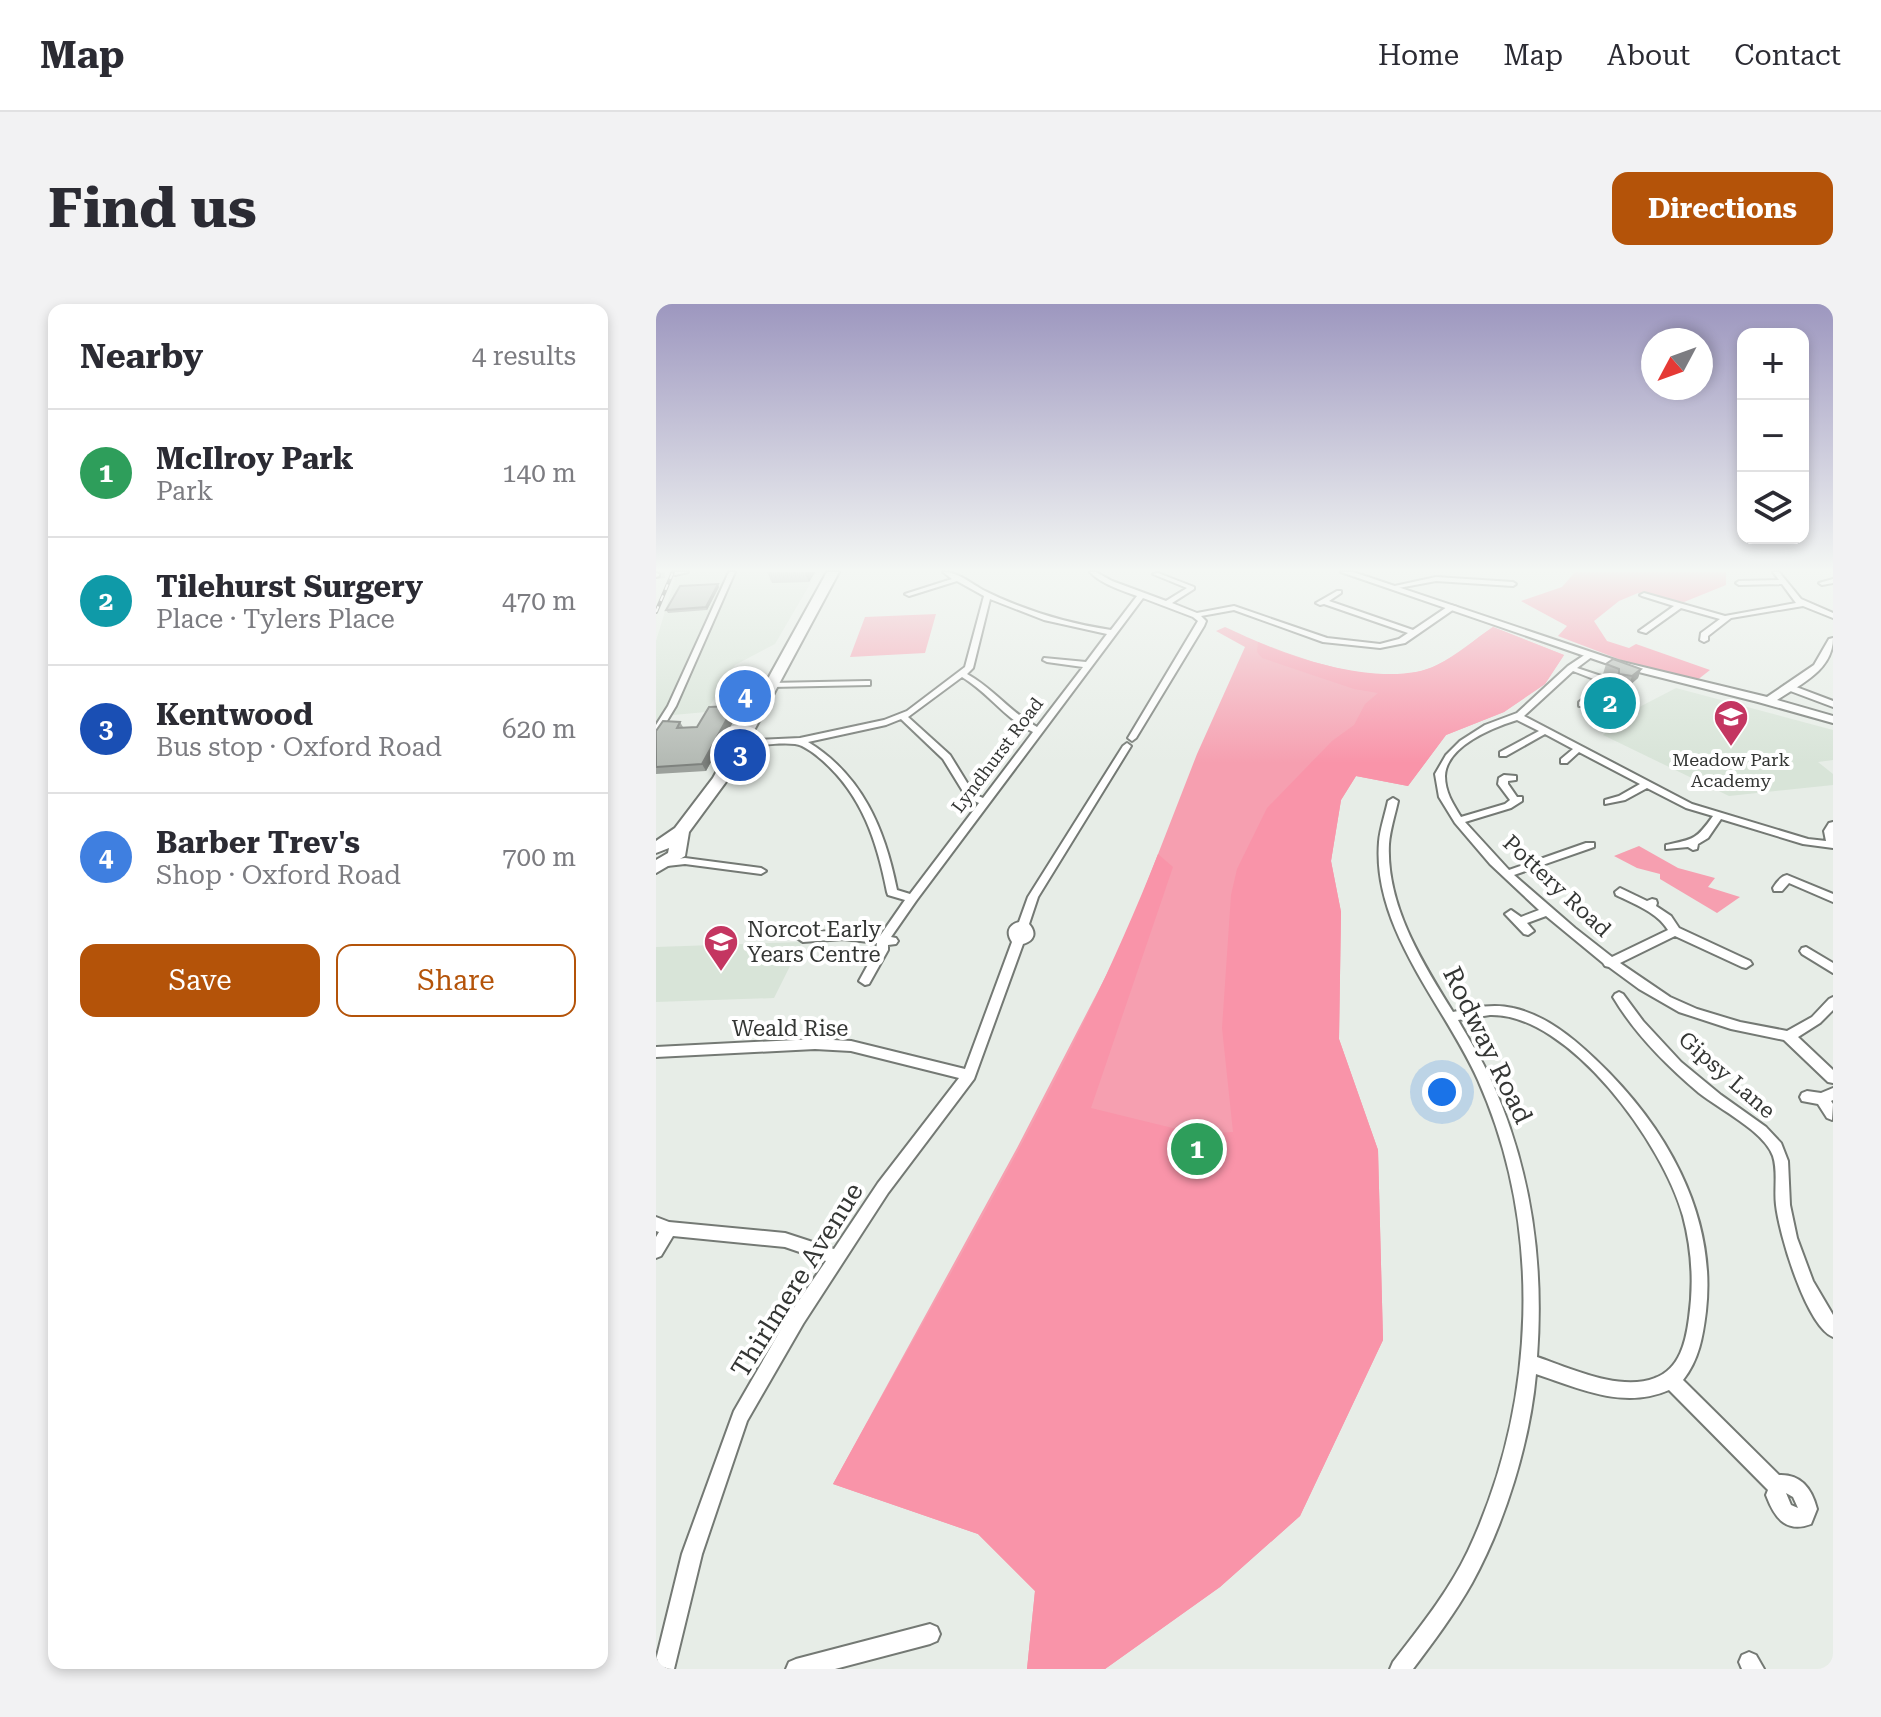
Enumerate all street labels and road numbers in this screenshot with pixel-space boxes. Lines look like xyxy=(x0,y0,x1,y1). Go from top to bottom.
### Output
street label: Lyndhurst Road xyxy=(947,693,1047,817)
street label: Pottery Road xyxy=(1498,830,1616,942)
street label: Rodway Road xyxy=(1437,962,1539,1129)
street label: Weald Rise xyxy=(732,1016,848,1041)
street label: Gipsy Lane xyxy=(1674,1026,1780,1124)
street label: Thirlmere Avenue xyxy=(725,1177,869,1383)

